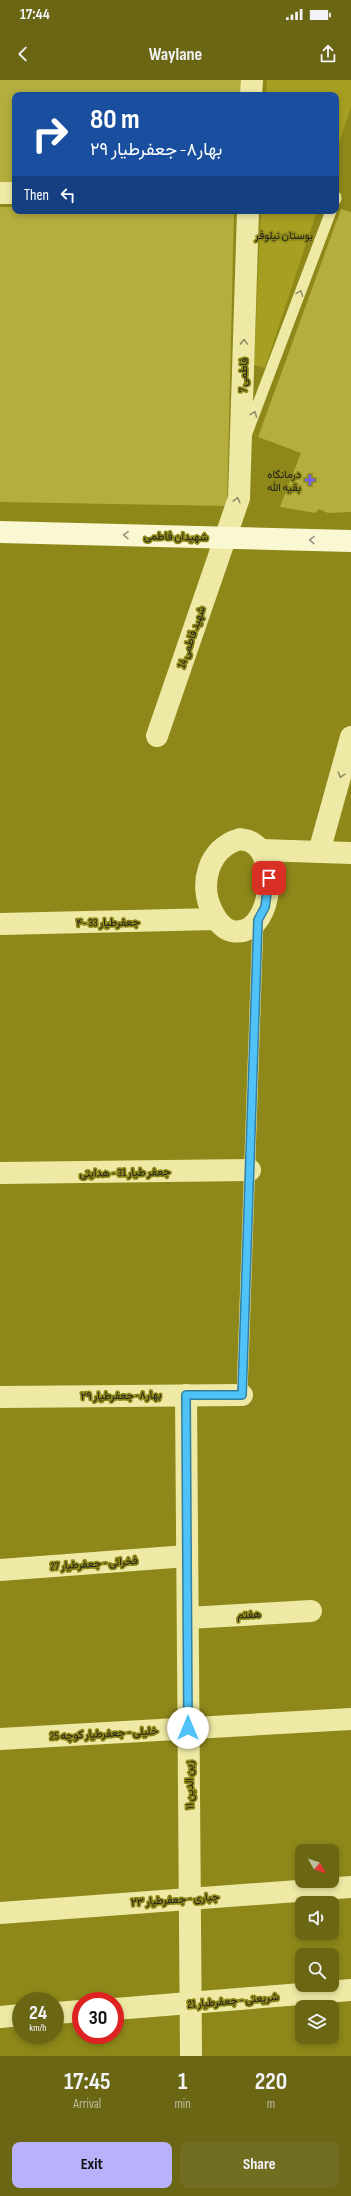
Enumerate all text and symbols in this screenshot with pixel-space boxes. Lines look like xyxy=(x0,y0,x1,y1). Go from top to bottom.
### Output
text: 17:44 xyxy=(20,5,50,24)
icon: back xyxy=(12,43,34,65)
icon: share xyxy=(317,43,339,65)
text: Waylane xyxy=(149,44,202,65)
text: 80 m xyxy=(90,103,139,136)
icon: right xyxy=(24,108,76,160)
text: بهار۸- جعفرطیار ۲۹ xyxy=(90,139,222,160)
icon: left xyxy=(57,184,79,206)
text: Then xyxy=(24,186,49,205)
park label: بوستان نیلوفر xyxy=(254,229,313,242)
one-way arrow xyxy=(296,289,304,296)
one-way arrow xyxy=(240,339,248,345)
street label: فاطمی 7 xyxy=(236,357,251,393)
one-way arrow xyxy=(250,411,258,418)
place label: درمانگاه بقیه الله xyxy=(267,468,301,494)
marker: درمانگاه بقیه الله xyxy=(304,474,316,486)
one-way arrow xyxy=(233,497,241,503)
street label: شهیدان فاطمی xyxy=(144,529,209,544)
one-way arrow xyxy=(123,531,129,539)
one-way arrow xyxy=(309,535,315,544)
street label: شهید فاطمی 14 xyxy=(175,604,208,670)
one-way arrow xyxy=(337,771,345,778)
pin xyxy=(252,861,286,895)
icon: arrive xyxy=(258,867,280,889)
street label: ۴- جعفرطیار 33 xyxy=(76,915,140,930)
street label: جعفر طیار 31 - هدایتی xyxy=(79,1165,171,1180)
street label: بهار۸- جعفرطیار ۲۹ xyxy=(81,1388,162,1403)
street label: فخرائی - جعفرطیار 27 xyxy=(50,1554,138,1573)
street label: هفتم xyxy=(237,1607,262,1623)
position arrow xyxy=(167,1707,209,1749)
street label: خلیلی - جعفرطیار کوچه 25 xyxy=(49,1724,159,1744)
street label: زین الدین ۱۱ xyxy=(183,1760,196,1809)
north arrow xyxy=(295,1844,339,1888)
map controls xyxy=(295,1844,339,2044)
street label: جباری - جعفرطیار ۲۳ xyxy=(131,1890,219,1909)
button: sound xyxy=(295,1896,339,1940)
button: search xyxy=(295,1948,339,1992)
street label: شریعتی - جعفرطیار 21 xyxy=(187,1990,280,2011)
speed limit sign: 30 xyxy=(72,1992,124,2044)
button: layers xyxy=(295,2000,339,2044)
text: 24 xyxy=(29,2001,47,2025)
text: km/h xyxy=(29,2022,47,2034)
text: 17:45 xyxy=(64,2067,111,2096)
text: 1 xyxy=(178,2067,187,2096)
text: 220 xyxy=(255,2067,287,2096)
text: Arrival xyxy=(73,2096,101,2112)
text: min xyxy=(174,2096,191,2112)
text: m xyxy=(267,2096,275,2112)
button: Exit xyxy=(12,2142,172,2188)
button: Share xyxy=(180,2142,339,2188)

